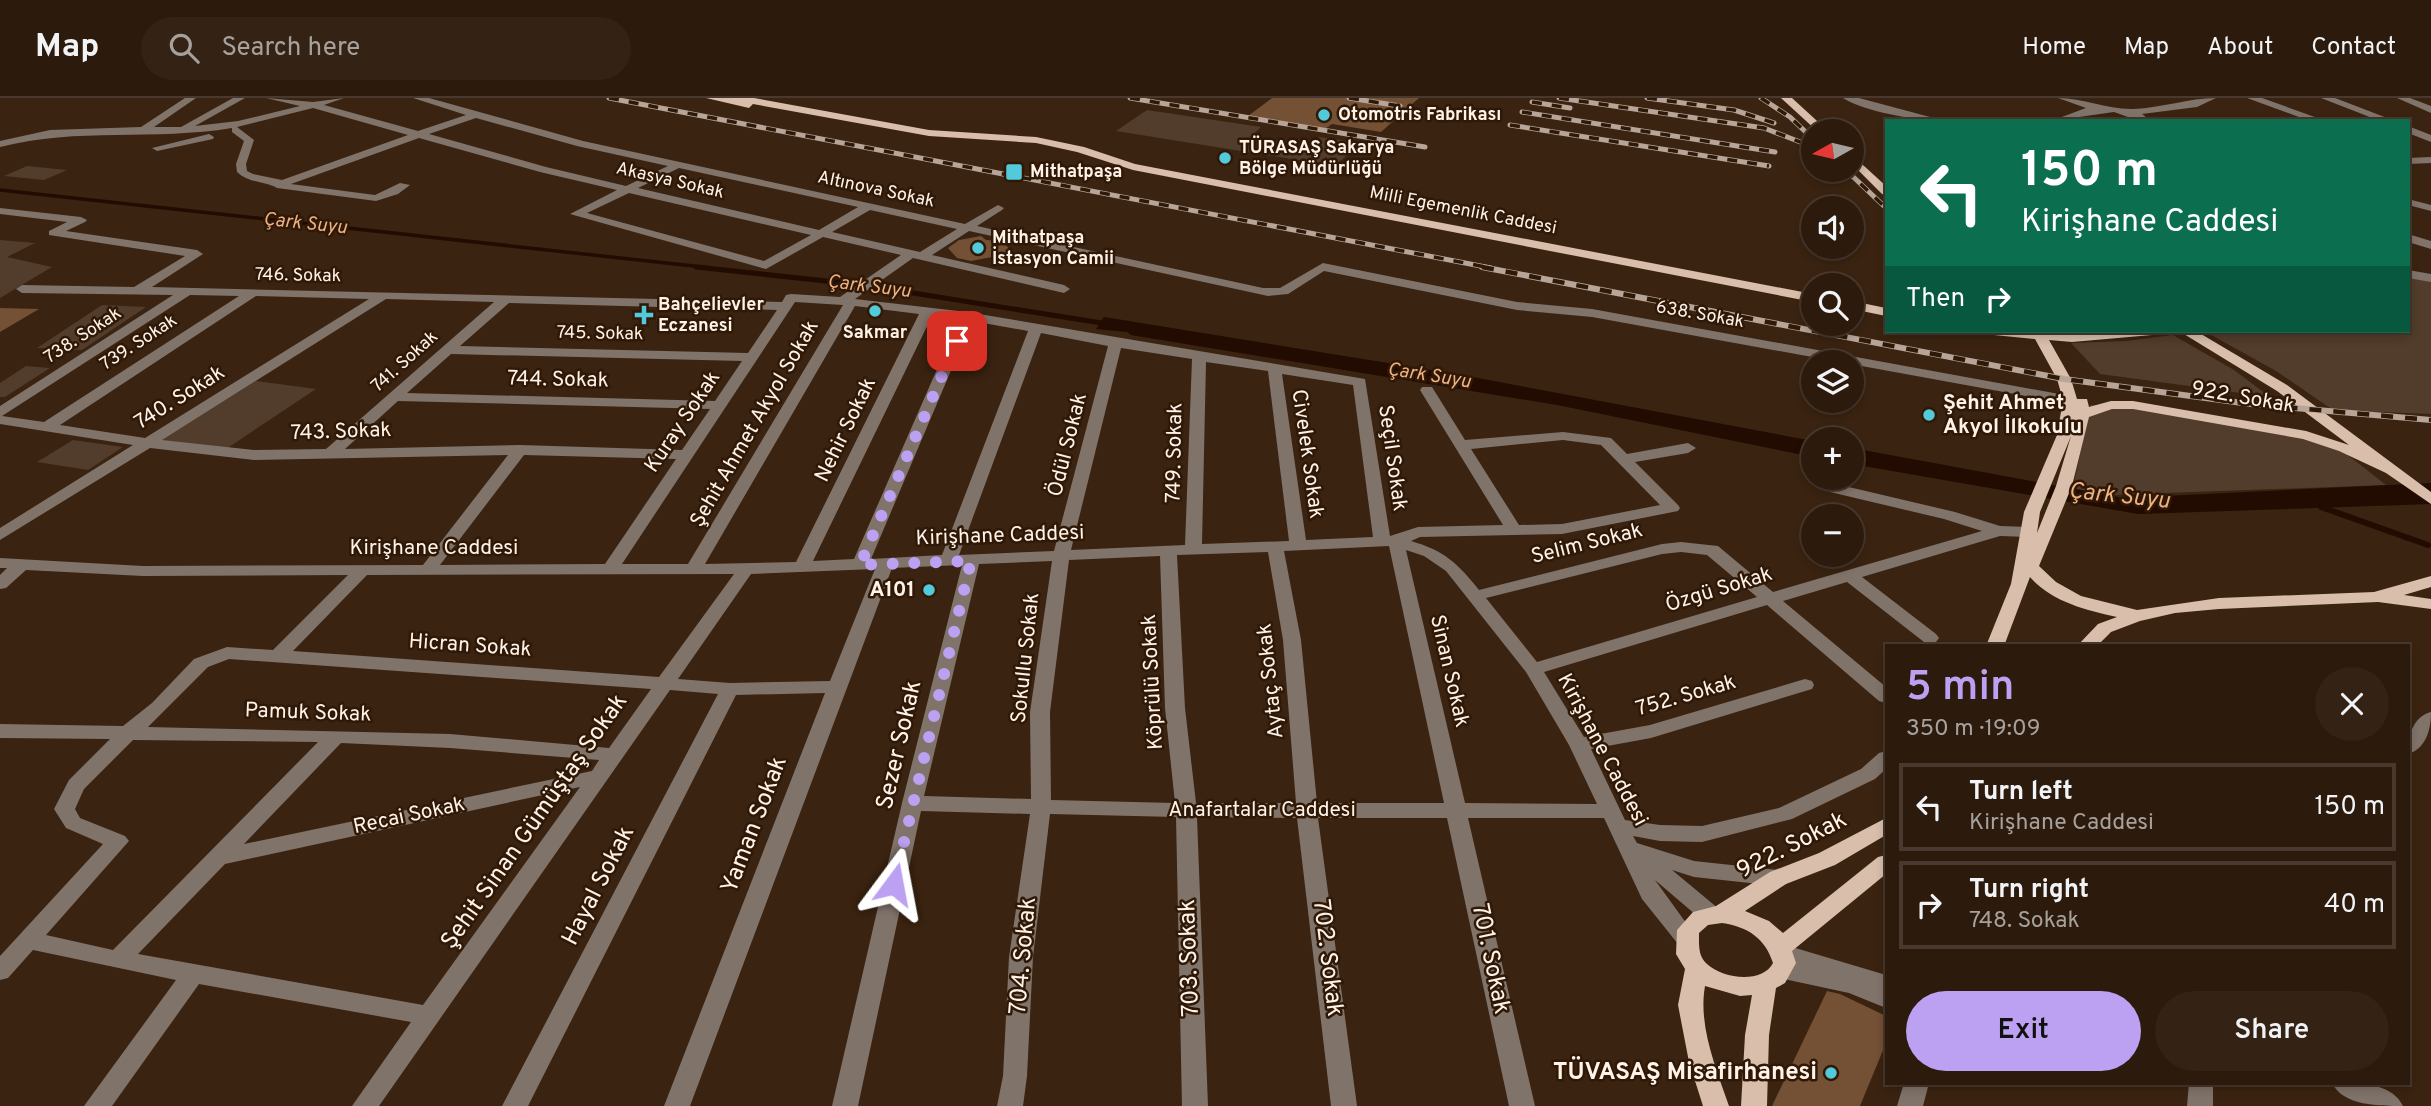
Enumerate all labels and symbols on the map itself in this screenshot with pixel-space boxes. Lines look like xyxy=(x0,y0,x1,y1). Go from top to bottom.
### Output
place label: Otomotris Fabrikası xyxy=(1338,104,1501,127)
marker: Otomotris Fabrikası xyxy=(1316,107,1332,123)
north arrow xyxy=(1801,119,1864,182)
place label: TÜRASAŞ Sakarya Bölge Müdürlüğü xyxy=(1239,135,1394,181)
marker: TÜRASAŞ Sakarya Bölge Müdürlüğü xyxy=(1217,150,1233,166)
street label: Akasya Sokak xyxy=(614,157,726,205)
place label: Mithatpaşa xyxy=(1030,161,1122,184)
marker: Mithatpaşa xyxy=(1004,162,1024,182)
street label: Altınova Sokak xyxy=(815,166,937,214)
street label: Milli Egemenlik Caddesi xyxy=(1368,182,1558,240)
water label: Çark Suyu xyxy=(262,208,349,240)
place label: Mithatpaşa İstasyon Camii xyxy=(992,227,1114,271)
marker: Mithatpaşa İstasyon Camii xyxy=(970,240,986,256)
street label: 746. Sokak xyxy=(255,264,341,288)
water label: Çark Suyu xyxy=(826,270,913,304)
place label: Bahçelievler Eczanesi xyxy=(658,294,764,338)
street label: 638. Sokak xyxy=(1654,296,1746,334)
street label: 738. Sokak xyxy=(40,302,126,370)
marker: Sakmar xyxy=(867,303,883,319)
marker: Bahçelievler Eczanesi xyxy=(636,307,652,323)
street label: 739. Sokak xyxy=(96,310,182,376)
pin xyxy=(927,311,987,371)
street label: Şehit Ahmet Akyol Sokak xyxy=(684,315,826,533)
street label: 745. Sokak xyxy=(556,322,644,346)
place label: Sakmar xyxy=(843,322,908,345)
street label: 741. Sokak xyxy=(367,326,443,398)
water label: Çark Suyu xyxy=(1386,358,1473,395)
street label: 740. Sokak xyxy=(130,360,230,436)
street label: 744. Sokak xyxy=(507,366,609,394)
street label: Kuray Sokak xyxy=(639,366,727,478)
street label: Nehir Sokak xyxy=(809,373,883,487)
street label: 922. Sokak xyxy=(2189,376,2297,420)
street label: Civelek Sokak xyxy=(1285,388,1329,520)
street label: Ödül Sokak xyxy=(1042,390,1094,500)
place label: Şehit Ahmet Akyol İlkokulu xyxy=(1943,390,2082,441)
street label: 749. Sokak xyxy=(1161,403,1189,503)
street label: Seçil Sokak xyxy=(1371,403,1413,513)
marker: Şehit Ahmet Akyol İlkokulu xyxy=(1921,407,1937,423)
street label: 743. Sokak xyxy=(290,417,392,447)
water label: Çark Suyu xyxy=(2067,477,2171,517)
street label: Selim Sokak xyxy=(1529,517,1645,571)
street label: Kirişhane Caddesi xyxy=(915,520,1085,552)
street label: Kirişhane Caddesi xyxy=(350,535,518,562)
street label: Özgü Sokak xyxy=(1662,561,1776,619)
place label: A101 xyxy=(870,577,915,604)
marker: A101 xyxy=(921,582,937,598)
street label: Sokullu Sokak xyxy=(1006,591,1046,725)
street label: Sinan Sokak xyxy=(1423,612,1475,730)
street label: Köprülü Sokak xyxy=(1136,613,1170,751)
street label: Aytaç Sokak xyxy=(1252,622,1290,740)
street label: Hicran Sokak xyxy=(408,628,532,664)
street label: Kirişhane Caddesi xyxy=(1550,669,1654,831)
street label: 752. Sokak xyxy=(1633,669,1739,723)
street label: Sezer Sokak xyxy=(871,678,929,812)
street label: Şehit Sinan Gümüştaş Sokak xyxy=(435,688,635,956)
street label: Pamuk Sokak xyxy=(244,697,372,729)
street label: Yaman Sokak xyxy=(715,752,795,898)
street label: Recai Sokak xyxy=(351,791,467,841)
street label: Anafartalar Caddesi xyxy=(1168,797,1356,824)
street label: 922. Sokak xyxy=(1732,805,1852,887)
street label: Hayal Sokak xyxy=(556,821,642,951)
position arrow xyxy=(857,847,931,921)
street label: 704. Sokak xyxy=(1004,896,1044,1016)
street label: 702. Sokak xyxy=(1305,898,1349,1018)
street label: 703. Sokak xyxy=(1173,899,1207,1017)
street label: 701. Sokak xyxy=(1464,901,1516,1017)
place label: TÜVASAŞ Misafirhanesi xyxy=(1553,1056,1817,1088)
marker: TÜVASAŞ Misafirhanesi xyxy=(1823,1065,1839,1081)

